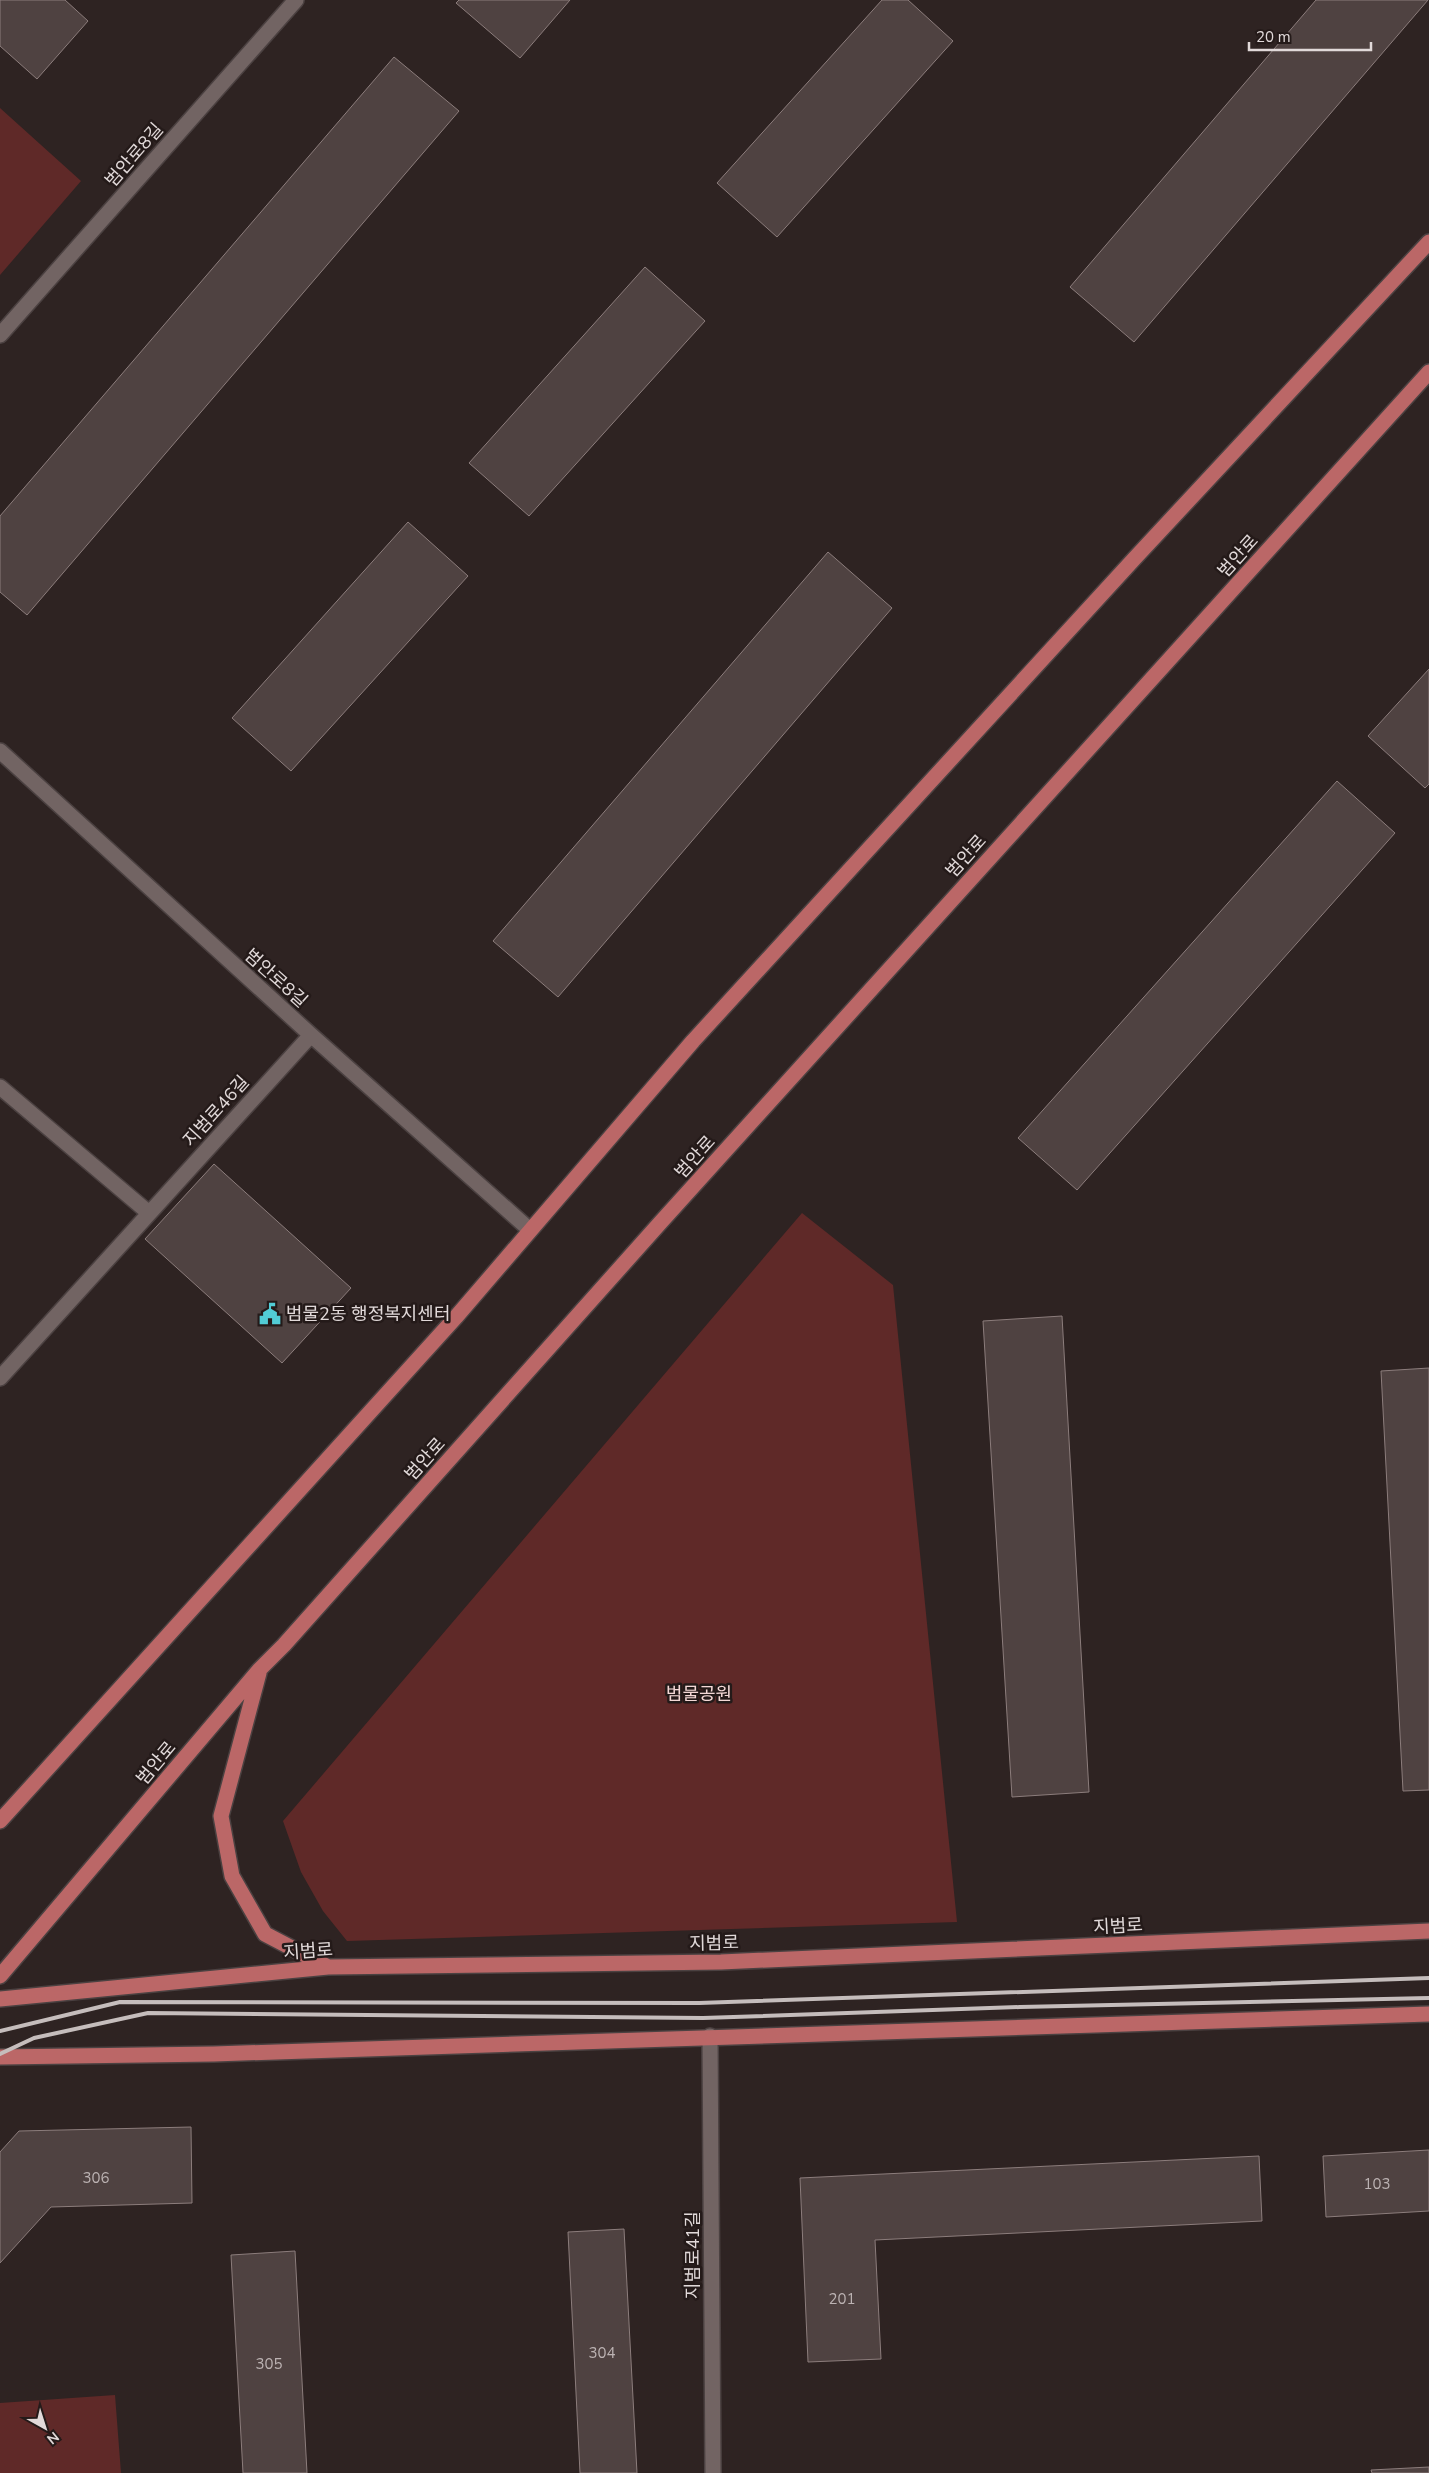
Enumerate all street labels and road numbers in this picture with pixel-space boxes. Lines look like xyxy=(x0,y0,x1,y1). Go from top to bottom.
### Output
street label: 범안로8길 xyxy=(100,118,168,192)
street label: 범안로 xyxy=(1212,530,1264,582)
street label: 범안로 xyxy=(940,830,992,882)
street label: 범안로8길 xyxy=(239,943,313,1013)
street label: 지범로46길 xyxy=(178,1070,254,1152)
street label: 범안로 xyxy=(669,1131,721,1183)
street label: 범안로 xyxy=(399,1433,451,1485)
street label: 범안로 xyxy=(131,1736,181,1790)
street label: 지범로 xyxy=(1093,1913,1143,1939)
street label: 지범로 xyxy=(689,1931,739,1955)
street label: 지범로 xyxy=(282,1937,334,1965)
street label: 지범로41길 xyxy=(681,2211,705,2299)

